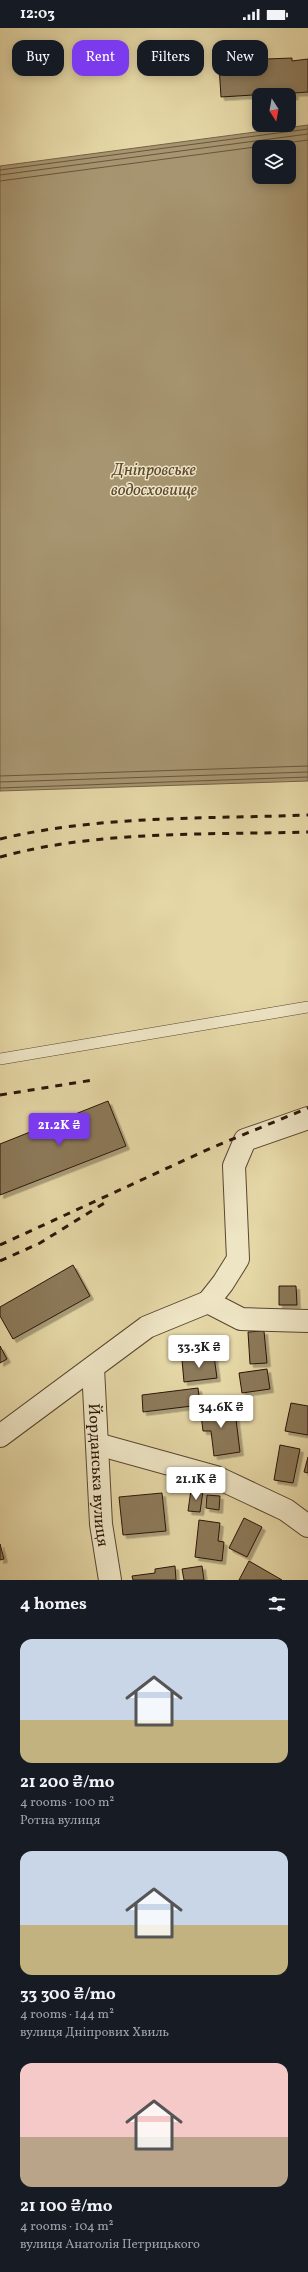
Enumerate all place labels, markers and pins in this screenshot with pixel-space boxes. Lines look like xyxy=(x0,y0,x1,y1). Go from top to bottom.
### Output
pin: 21.2K ₴ xyxy=(22,1113,96,1147)
pin: 33.3K ₴ xyxy=(162,1335,236,1369)
pin: 34.6K ₴ xyxy=(184,1395,258,1429)
pin: 21.1K ₴ xyxy=(159,1467,233,1501)

